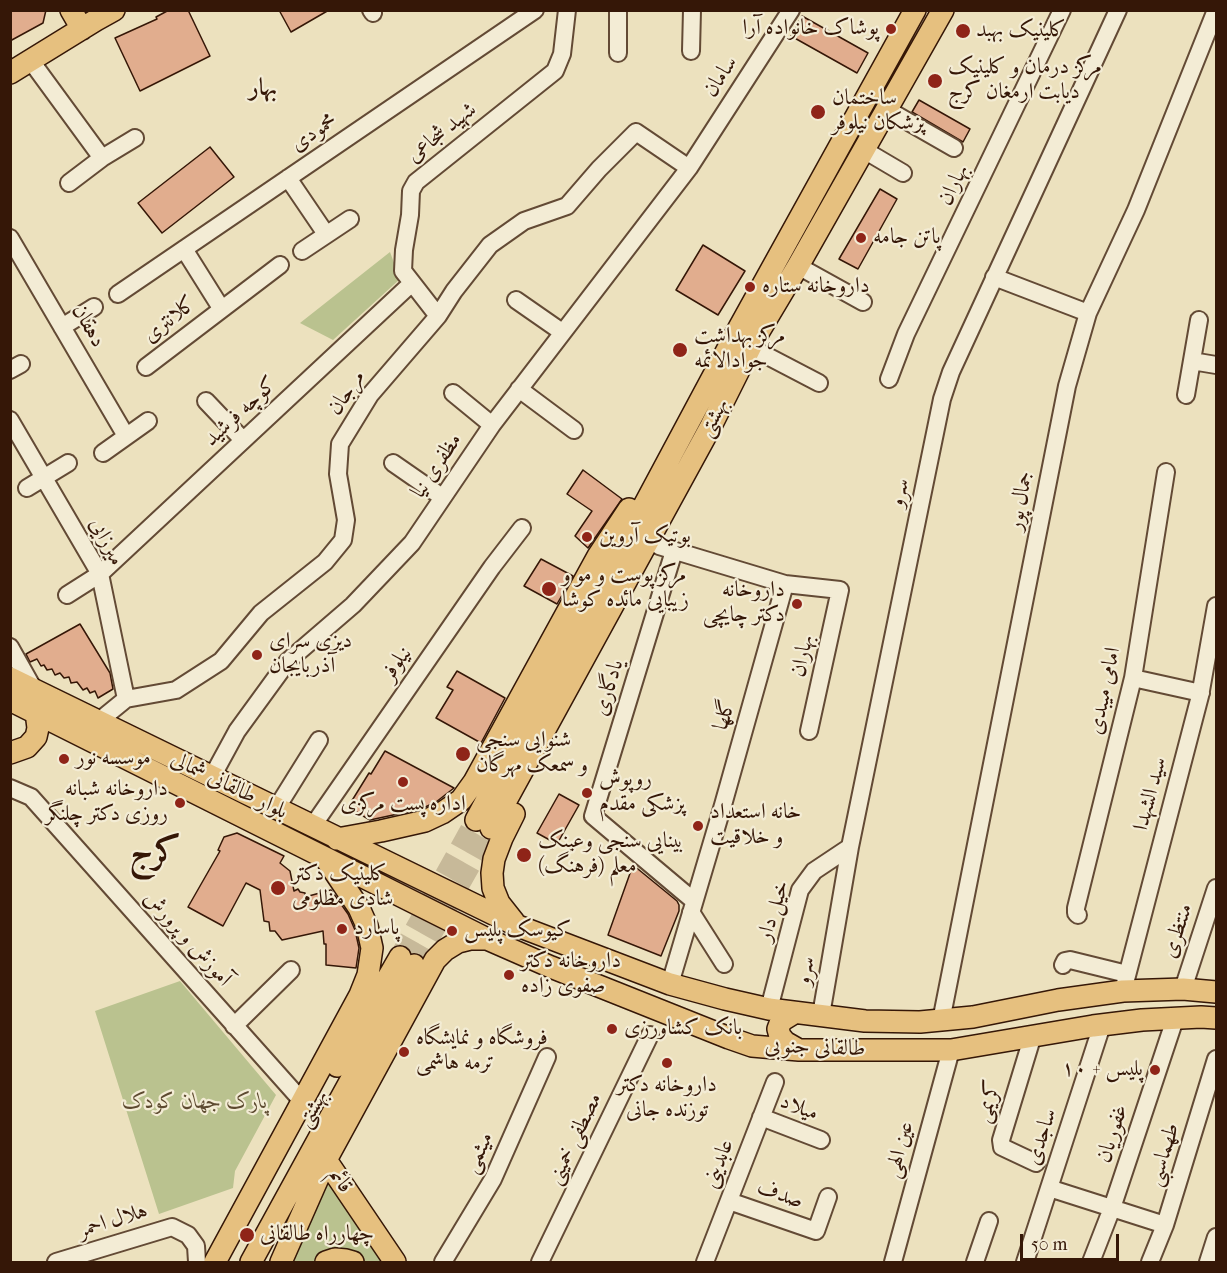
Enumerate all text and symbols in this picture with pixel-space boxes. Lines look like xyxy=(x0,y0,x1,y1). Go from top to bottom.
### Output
place label: پوشاک خانواده آرا xyxy=(743,16,879,42)
place label: کلینیک بهبد xyxy=(976,18,1066,44)
marker: پوشاک خانواده آرا xyxy=(884,22,898,36)
marker: کلینیک بهبد xyxy=(954,22,972,40)
street label: سامان xyxy=(698,51,744,103)
place label: مرکز درمان و کلینیک دیابت ارمغان کرج xyxy=(948,55,1102,106)
marker: مرکز درمان و کلینیک دیابت ارمغان کرج xyxy=(926,72,944,90)
district label: بهار xyxy=(249,75,277,103)
place label: ساختمان پزشکان نیلوفر xyxy=(832,86,924,138)
street label: شهید شجاعی xyxy=(402,97,482,169)
marker: ساختمان پزشکان نیلوفر xyxy=(809,103,827,121)
street label: محمودی xyxy=(286,108,342,158)
street label: بهاران xyxy=(933,160,975,210)
place label: پاتن جامه xyxy=(873,225,941,251)
marker: پاتن جامه xyxy=(854,231,868,245)
place label: داروخانه ستاره xyxy=(762,274,870,300)
marker: داروخانه ستاره xyxy=(743,280,757,294)
street label: کلانتری xyxy=(138,291,202,349)
street label: دهقان xyxy=(65,300,111,352)
place label: مرکز بهداشت جوادالائمه xyxy=(694,324,785,376)
marker: مرکز بهداشت جوادالائمه xyxy=(671,341,689,359)
street label: مرجان xyxy=(322,365,372,421)
street label: كوچه فرشيد xyxy=(199,371,283,453)
street label: بهشتى xyxy=(693,394,735,442)
street label: مظفری نیا xyxy=(406,428,468,504)
street label: جمال پور xyxy=(1002,469,1040,533)
street label: سرو xyxy=(884,476,916,510)
street label: میرزایی xyxy=(83,514,129,570)
place label: بوتیک آروین xyxy=(599,524,691,550)
marker: بوتیک آروین xyxy=(580,530,594,544)
place label: مرکز پوست و مو و زیبایی مائده کوشا xyxy=(562,563,689,614)
place label: داروخانه دکتر چایچی xyxy=(703,578,785,630)
marker: مرکز پوست و مو و زیبایی مائده کوشا xyxy=(540,580,558,598)
marker: داروخانه دکتر چایچی xyxy=(790,597,804,611)
place label: دیزی سرای آذربایجان xyxy=(269,629,352,680)
street label: بهاران xyxy=(786,632,820,680)
street label: نیلوفر xyxy=(376,642,418,686)
street label: امامی میبدی xyxy=(1083,645,1127,737)
marker: دیزی سرای آذربایجان xyxy=(250,648,264,662)
street label: یادگاری xyxy=(588,657,630,719)
street label: گلها xyxy=(708,697,742,733)
place label: شنوایی سنجی و سمعک مهرگان xyxy=(476,728,588,780)
marker: شنوایی سنجی و سمعک مهرگان xyxy=(454,745,472,763)
place label: موسسه نور xyxy=(76,746,151,772)
street label: بلوار طالقانی شمالی xyxy=(166,746,292,826)
marker: موسسه نور xyxy=(57,752,71,766)
street label: سید الشهدا xyxy=(1129,754,1173,834)
place label: روپوش پزشکی مقدم xyxy=(599,767,685,818)
marker: اداره پست مرکزی xyxy=(396,775,410,789)
place label: داروخانه شبانه روزی دکتر چلنگر xyxy=(46,777,168,828)
marker: روپوش پزشکی مقدم xyxy=(580,786,594,800)
place label: اداره پست مرکزی xyxy=(340,792,466,818)
marker: داروخانه شبانه روزی دکتر چلنگر xyxy=(173,796,187,810)
place label: خانه استعداد و خلاقیت xyxy=(710,800,801,852)
marker: خانه استعداد و خلاقیت xyxy=(691,819,705,833)
place label: بینایی سنجی وعینک معلم (فرهنگ) xyxy=(538,829,684,880)
district label: کرج xyxy=(129,834,181,874)
marker: بینایی سنجی وعینک معلم (فرهنگ) xyxy=(515,846,533,864)
place label: کلینیک دکتر شادی مظلومی xyxy=(292,862,393,914)
street label: خیل دار xyxy=(752,877,796,945)
marker: کلینیک دکتر شادی مظلومی xyxy=(269,879,287,897)
street label: آموزش و پرورش xyxy=(137,886,237,992)
street label: منتظری xyxy=(1157,900,1199,962)
place label: پاسارد xyxy=(354,916,399,942)
place label: کیوسک پلیس xyxy=(464,918,571,944)
marker: پاسارد xyxy=(335,922,349,936)
marker: کیوسک پلیس xyxy=(445,924,459,938)
place label: داروخانه دکتر صفوی زاده xyxy=(521,949,621,1000)
street label: سرو xyxy=(791,955,821,987)
marker: داروخانه دکتر صفوی زاده xyxy=(502,968,516,982)
place label: بانک کشاورزی xyxy=(624,1016,742,1042)
marker: بانک کشاورزی xyxy=(605,1022,619,1036)
place label: فروشگاه و نمايشگاه ترمه هاشمى xyxy=(416,1026,548,1078)
street label: طالقانی جنوبی xyxy=(764,1033,866,1063)
marker: فروشگاه و نمايشگاه ترمه هاشمى xyxy=(397,1045,411,1059)
marker: داروخانه دکتر توزنده جانی xyxy=(660,1056,674,1070)
place label: پلیس + ۱۰ xyxy=(1061,1057,1143,1083)
marker: پلیس + ۱۰ xyxy=(1148,1063,1162,1077)
place label: داروخانه دکتر توزنده جانی xyxy=(617,1073,717,1124)
street label: کریمی xyxy=(970,1078,1008,1126)
street label: بهشتى xyxy=(292,1085,334,1133)
street label: مصطفی خمینی xyxy=(542,1089,608,1189)
street label: میلاد xyxy=(776,1089,822,1127)
park label: پارک جهان کودک xyxy=(122,1090,268,1116)
street label: غفوریان xyxy=(1091,1102,1135,1166)
street label: ساجدی xyxy=(1020,1105,1064,1169)
street label: عین الهی xyxy=(880,1119,920,1181)
street label: طهماسبی xyxy=(1142,1120,1186,1190)
street label: میثمی xyxy=(458,1128,500,1178)
street label: عابدینی xyxy=(698,1136,740,1192)
street label: قائم xyxy=(322,1163,358,1199)
street label: صدف xyxy=(753,1175,807,1215)
street label: هلال احمر xyxy=(75,1198,151,1244)
place label: چهارراه طالقانی xyxy=(260,1222,374,1248)
scale bar xyxy=(1023,1222,1122,1260)
marker: چهارراه طالقانی xyxy=(238,1226,256,1244)
text: 50 m xyxy=(1031,1234,1067,1255)

